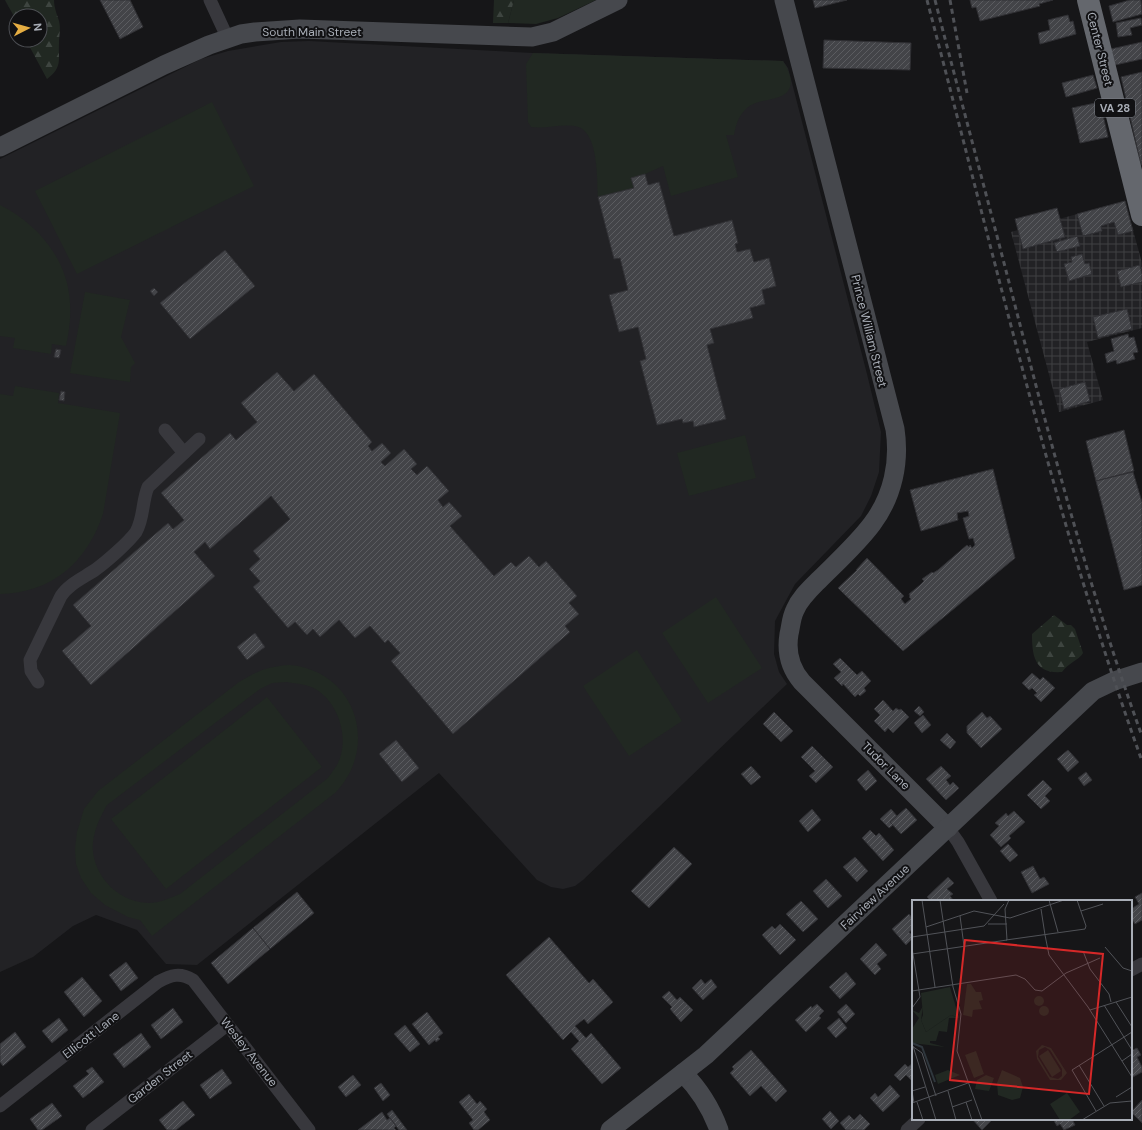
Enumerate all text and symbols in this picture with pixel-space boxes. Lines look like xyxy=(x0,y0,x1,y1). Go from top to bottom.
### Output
north arrow xyxy=(8,8,48,48)
street label: Center Street xyxy=(1083,11,1117,88)
text: N xyxy=(31,22,45,32)
street label: South Main Street xyxy=(262,24,362,40)
road number: VA 28 xyxy=(1095,99,1135,117)
street label: Prince William Street xyxy=(847,273,891,389)
street label: Tudor Lane xyxy=(858,738,914,794)
street label: Fairview Avenue xyxy=(837,861,913,933)
inset map xyxy=(912,900,1132,1120)
street label: Ellicott Lane xyxy=(59,1008,123,1062)
street label: Wesley Avenue xyxy=(217,1014,281,1090)
street label: Garden Street xyxy=(124,1046,196,1107)

